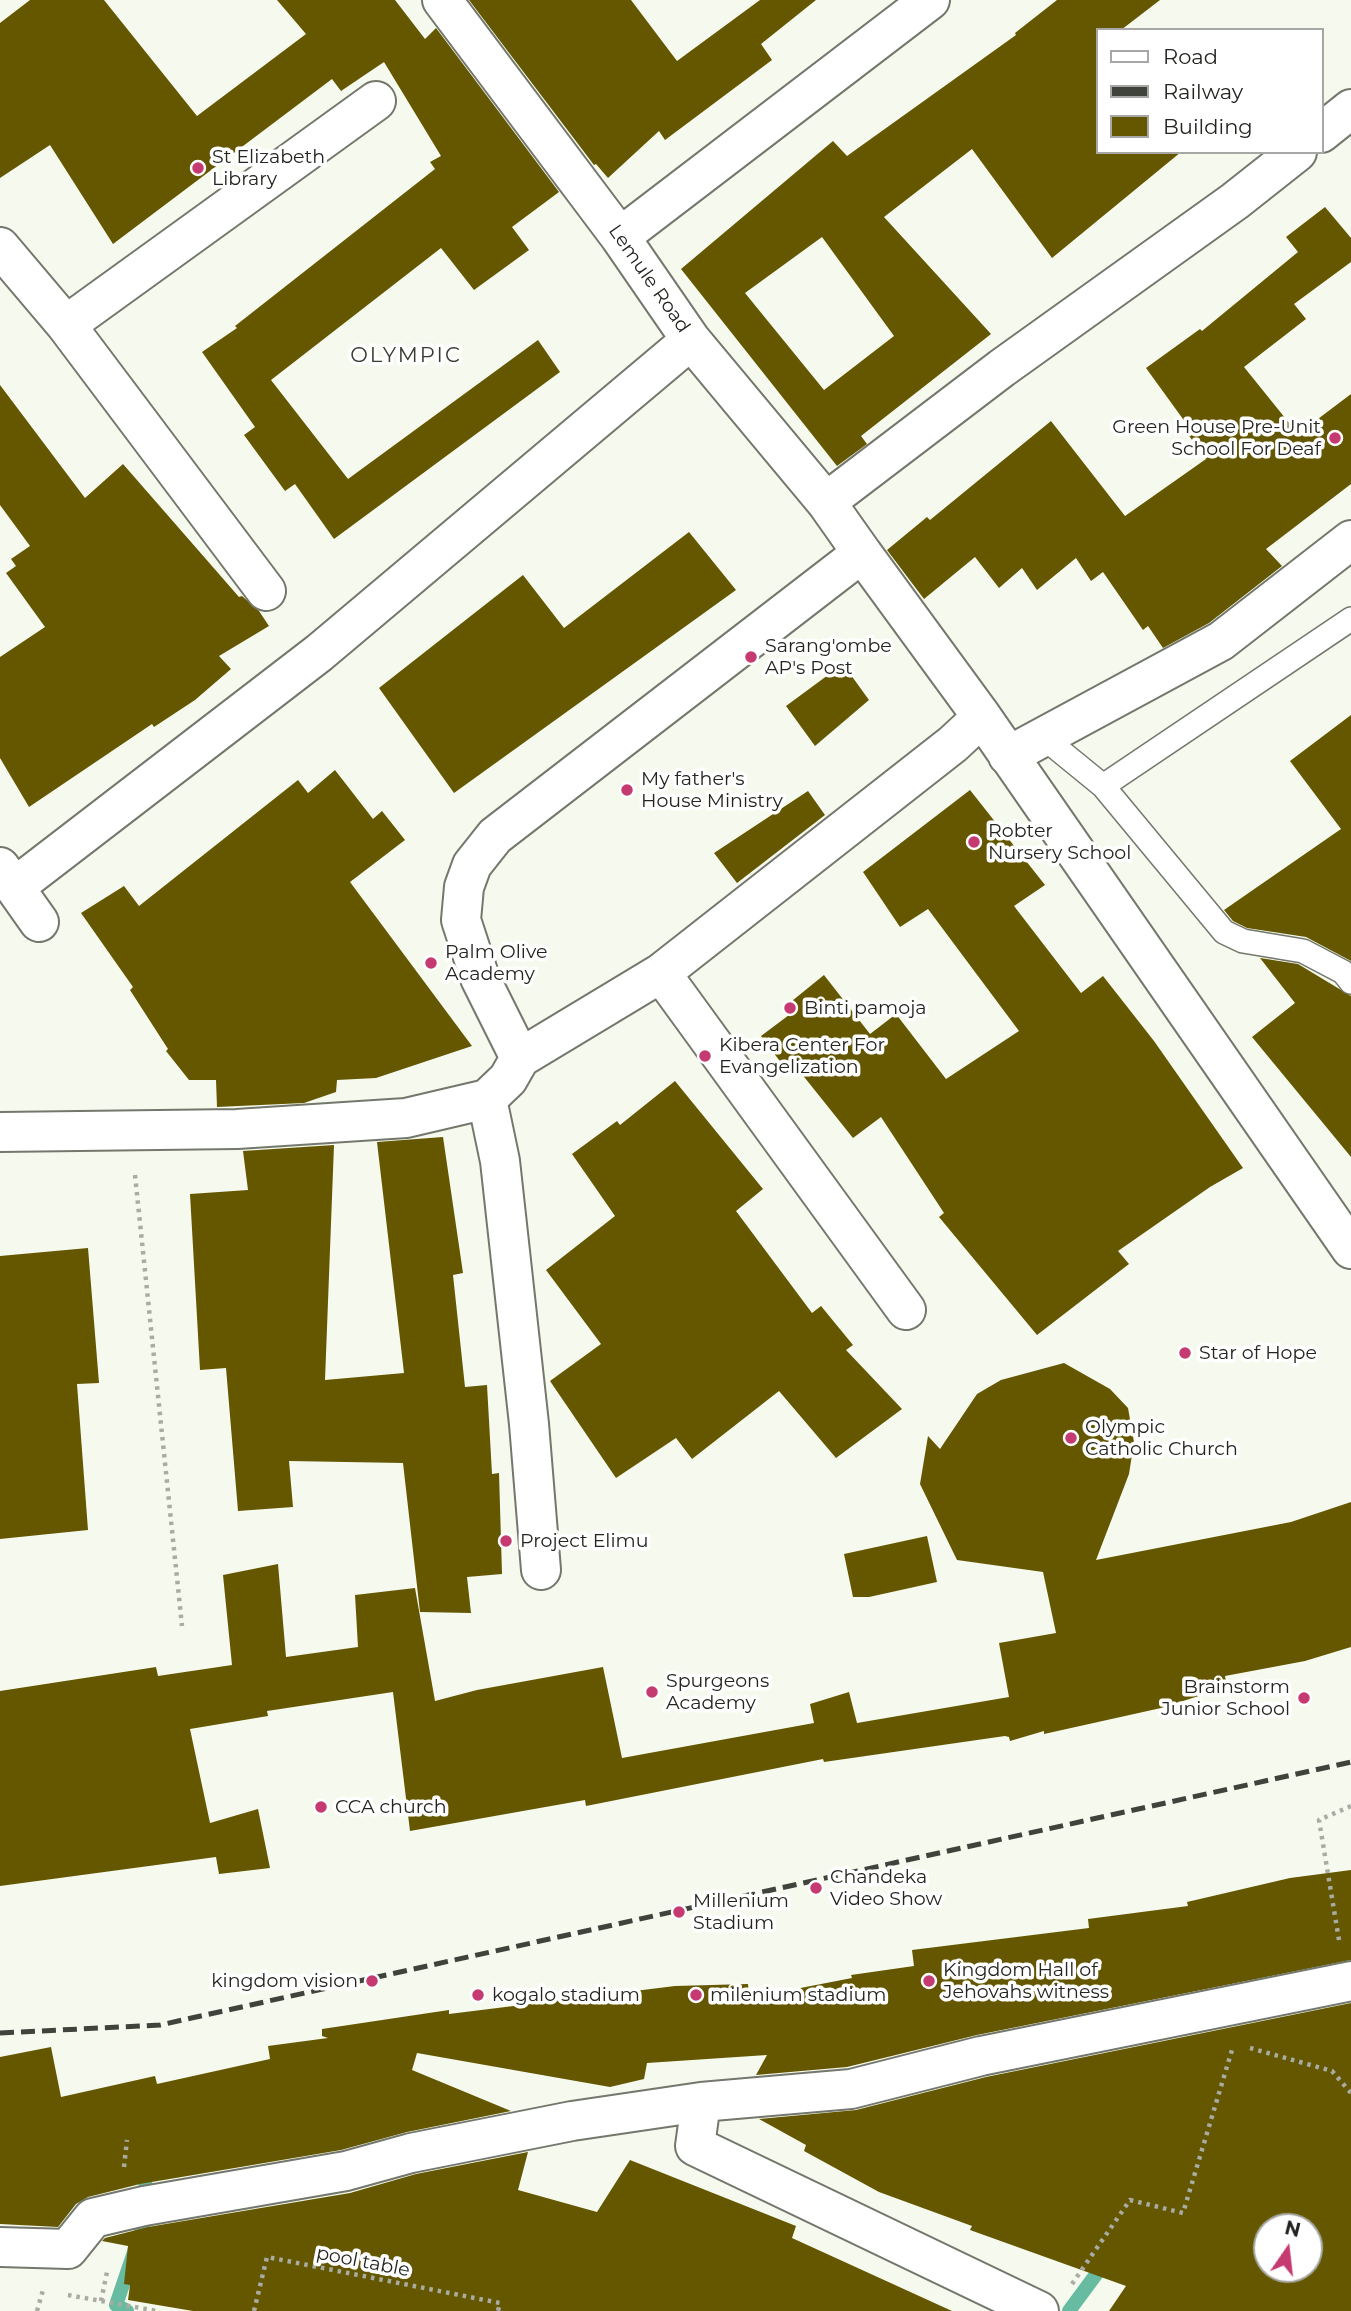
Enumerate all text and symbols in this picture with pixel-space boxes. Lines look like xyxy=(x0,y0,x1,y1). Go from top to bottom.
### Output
legend xyxy=(1096,28,1323,154)
text: Road xyxy=(1163,44,1218,69)
text: Railway xyxy=(1163,79,1243,104)
text: Building xyxy=(1163,114,1253,139)
place label: St Elizabeth Library xyxy=(212,146,325,190)
marker: St Elizabeth Library xyxy=(190,160,206,176)
street label: Lemule Road xyxy=(603,221,695,337)
district label: OLYMPIC xyxy=(351,343,461,369)
place label: Green House Pre-Unit School For Deaf xyxy=(1112,416,1321,460)
marker: Green House Pre-Unit School For Deaf xyxy=(1327,430,1343,446)
place label: Sarang'ombe AP's Post xyxy=(765,635,892,679)
marker: Sarang'ombe AP's Post xyxy=(743,649,759,665)
place label: My father's House Ministry xyxy=(641,768,783,812)
marker: My father's House Ministry xyxy=(619,782,635,798)
place label: Robter Nursery School xyxy=(988,820,1131,864)
marker: Robter Nursery School xyxy=(966,834,982,850)
place label: Palm Olive Academy xyxy=(445,941,547,985)
marker: Palm Olive Academy xyxy=(423,955,439,971)
place label: Binti pamoja xyxy=(804,997,927,1019)
marker: Binti pamoja xyxy=(782,1000,798,1016)
place label: Kibera Center For Evangelization xyxy=(719,1034,885,1078)
marker: Kibera Center For Evangelization xyxy=(697,1048,713,1064)
place label: Star of Hope xyxy=(1199,1342,1317,1364)
marker: Star of Hope xyxy=(1177,1345,1193,1361)
place label: Olympic Catholic Church xyxy=(1085,1416,1238,1460)
marker: Olympic Catholic Church xyxy=(1063,1430,1079,1446)
place label: Project Elimu xyxy=(520,1530,648,1552)
marker: Project Elimu xyxy=(498,1533,514,1549)
place label: Spurgeons Academy xyxy=(666,1670,769,1714)
place label: Brainstorm Junior School xyxy=(1161,1676,1290,1720)
marker: Spurgeons Academy xyxy=(644,1684,660,1700)
marker: Brainstorm Junior School xyxy=(1296,1690,1312,1706)
place label: CCA church xyxy=(335,1796,446,1818)
marker: CCA church xyxy=(313,1799,329,1815)
place label: Chandeka Video Show xyxy=(830,1866,942,1910)
marker: Chandeka Video Show xyxy=(808,1880,824,1896)
place label: Millenium Stadium xyxy=(693,1890,789,1934)
marker: Millenium Stadium xyxy=(671,1904,687,1920)
place label: Kingdom Hall of Jehovahs witness xyxy=(943,1959,1109,2003)
place label: kingdom vision xyxy=(211,1970,358,1992)
marker: kingdom vision xyxy=(364,1973,380,1989)
marker: Kingdom Hall of Jehovahs witness xyxy=(921,1973,937,1989)
place label: kogalo stadium xyxy=(492,1984,640,2006)
place label: milenium stadium xyxy=(710,1984,886,2006)
marker: kogalo stadium xyxy=(470,1987,486,2003)
marker: milenium stadium xyxy=(688,1987,704,2003)
north arrow xyxy=(1253,2213,1323,2283)
text: N xyxy=(1282,2216,1303,2242)
street label: pool table xyxy=(314,2242,412,2282)

